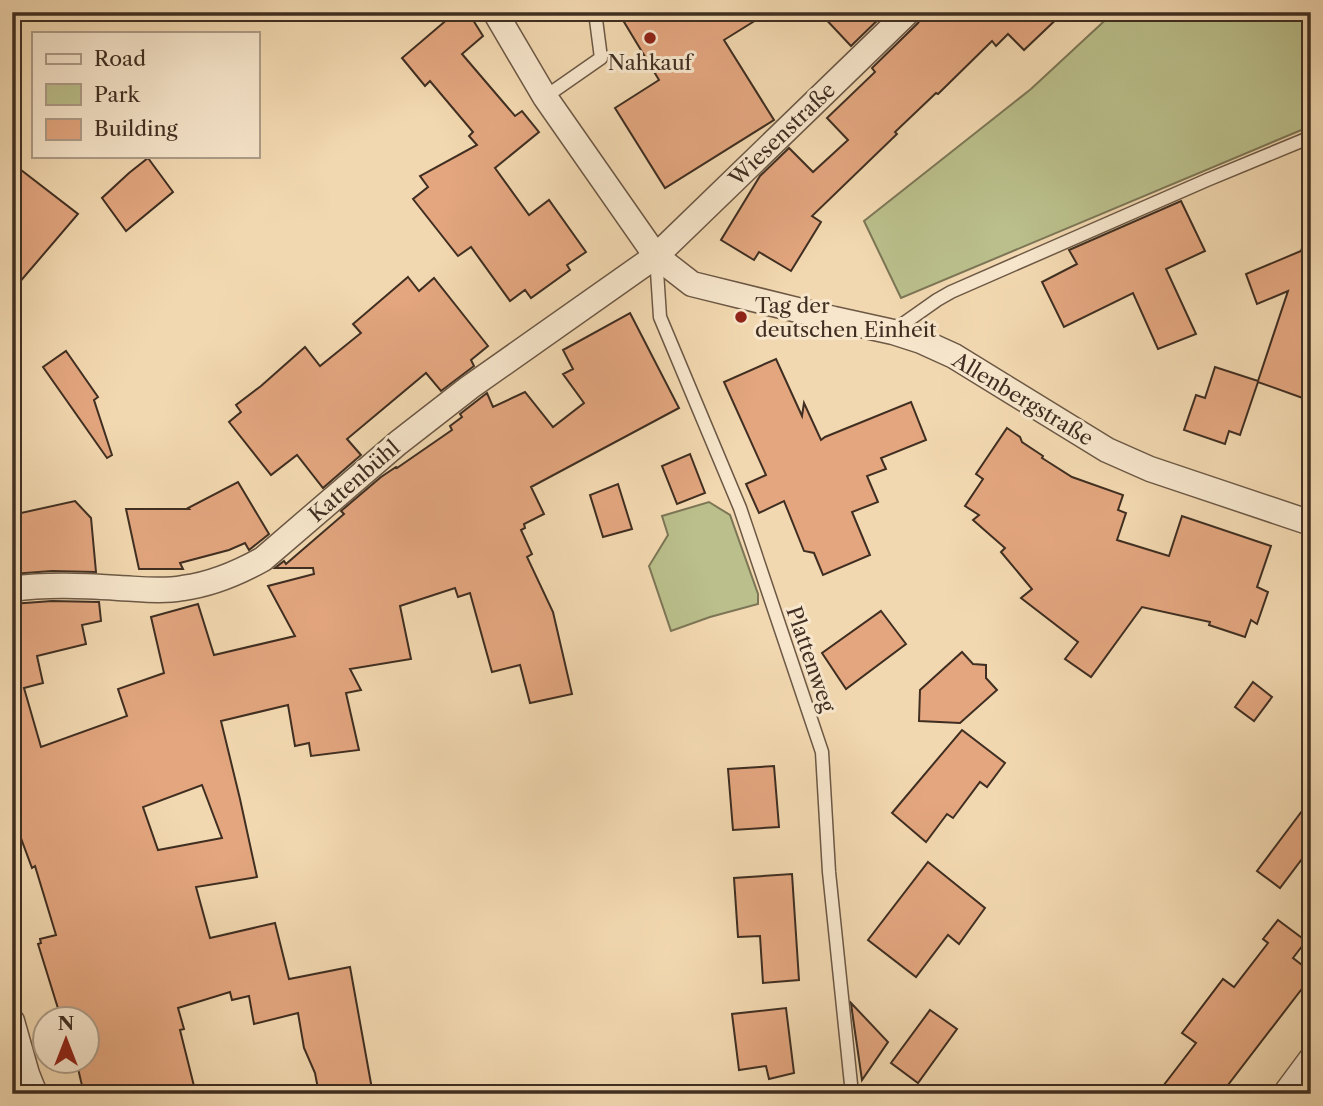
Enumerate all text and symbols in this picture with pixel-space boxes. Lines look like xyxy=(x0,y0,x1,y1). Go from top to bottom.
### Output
marker: Nahkauf xyxy=(642,30,658,46)
legend xyxy=(32,32,259,158)
text: Road xyxy=(94,46,146,71)
place label: Nahkauf xyxy=(608,50,695,75)
street label: Wiesenstraße xyxy=(723,77,840,192)
text: Park xyxy=(94,82,140,107)
text: Building xyxy=(94,116,179,141)
place label: Tag der deutschen Einheit xyxy=(755,293,937,342)
marker: Tag der deutschen Einheit xyxy=(733,309,749,325)
street label: Allenbergstraße xyxy=(947,347,1098,451)
street label: Kattenbühl xyxy=(304,435,404,527)
street label: Plattenweg xyxy=(781,603,841,716)
north arrow xyxy=(32,1004,102,1074)
text: N xyxy=(58,1012,74,1035)

